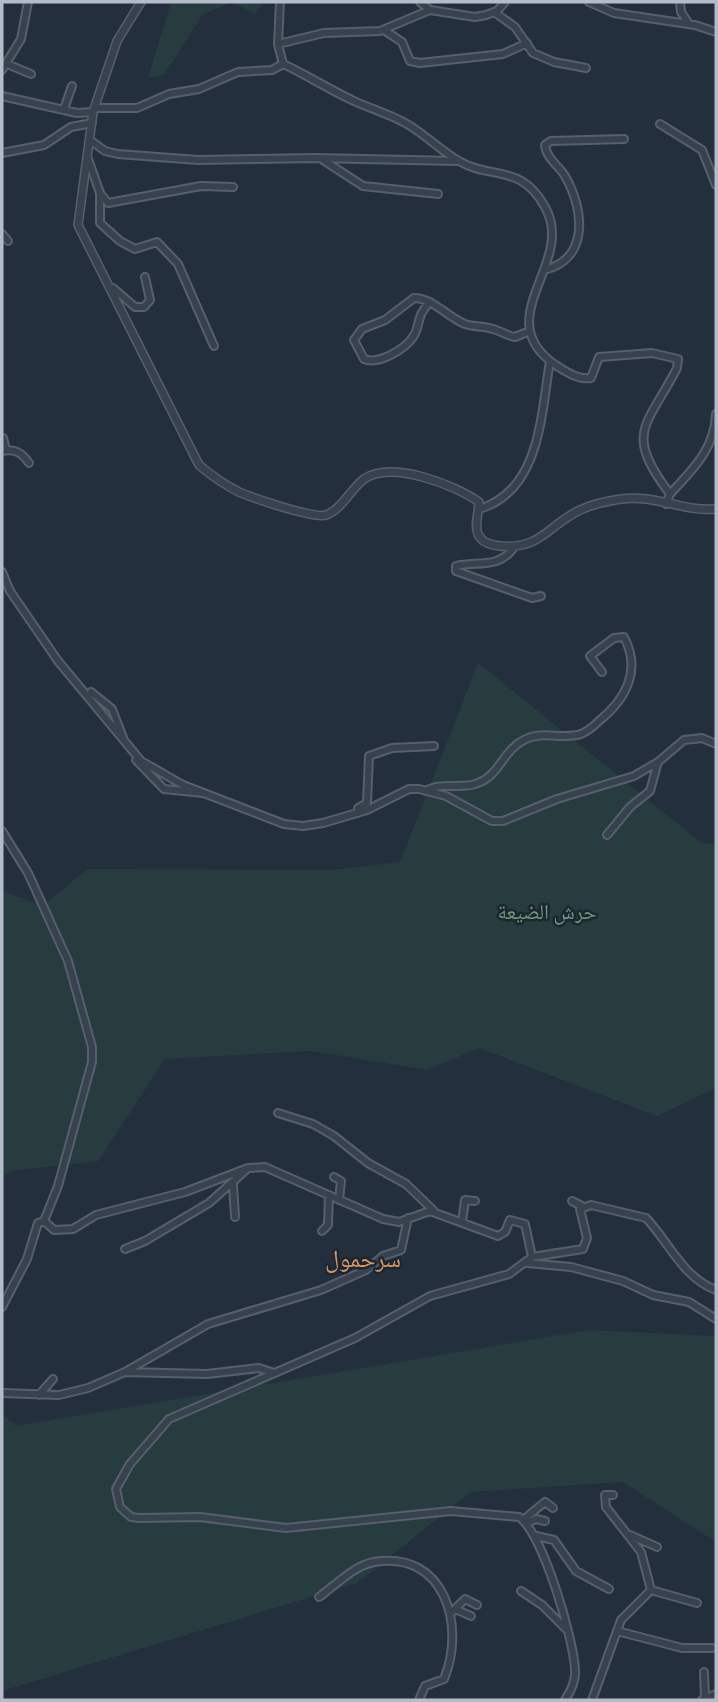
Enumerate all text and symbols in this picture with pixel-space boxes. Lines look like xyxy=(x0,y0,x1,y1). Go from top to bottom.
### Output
park label: حرش الضيعة xyxy=(497,898,597,925)
district label: سرحمول xyxy=(325,1243,401,1274)

